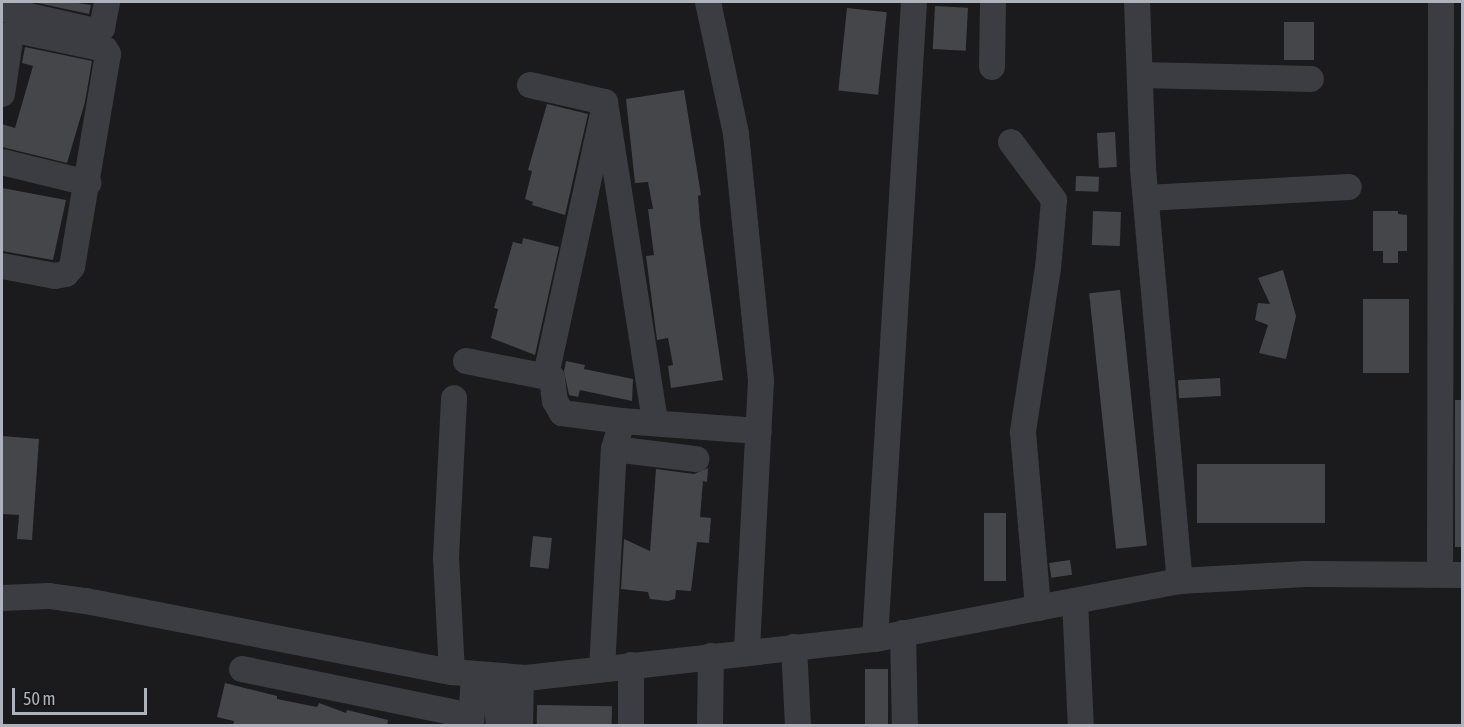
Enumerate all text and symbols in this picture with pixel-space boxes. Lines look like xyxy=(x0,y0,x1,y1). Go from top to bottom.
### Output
scale bar xyxy=(15,676,150,714)
text: 50 m xyxy=(23,688,55,709)

